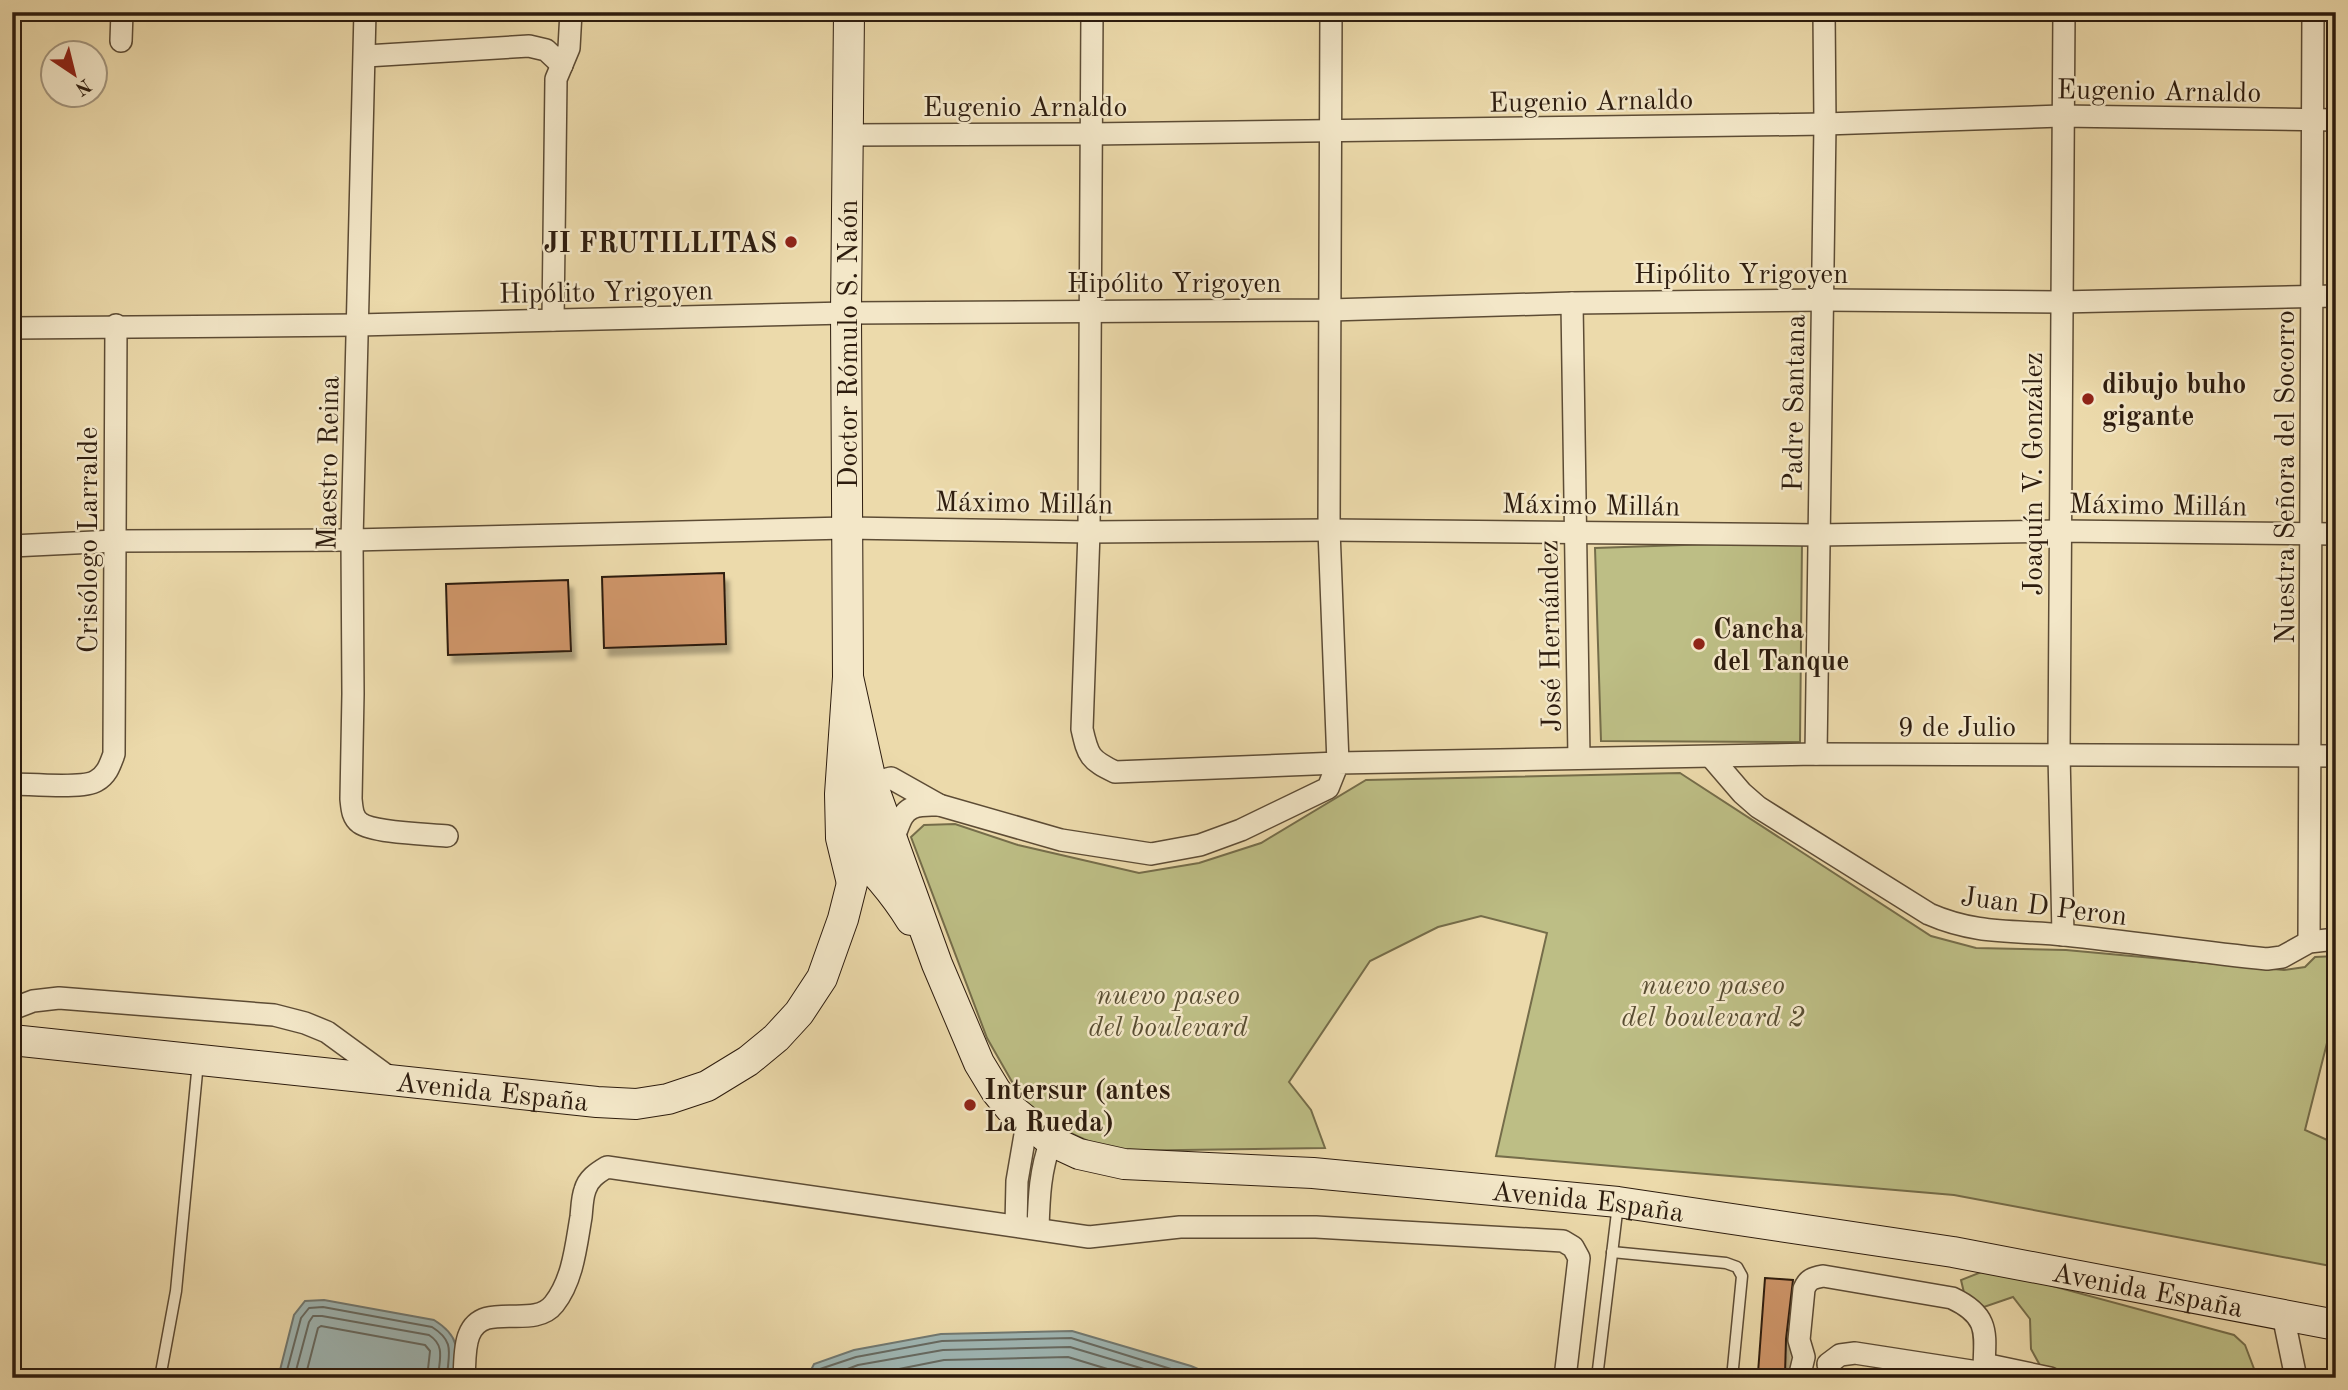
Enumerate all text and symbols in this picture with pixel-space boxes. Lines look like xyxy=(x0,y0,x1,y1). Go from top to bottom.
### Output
north arrow xyxy=(38,38,108,108)
text: N xyxy=(71,74,94,98)
street label: Eugenio Arnaldo xyxy=(2056,77,2261,109)
street label: Eugenio Arnaldo xyxy=(1489,87,1694,119)
street label: Eugenio Arnaldo xyxy=(923,95,1127,123)
street label: Doctor Rómulo S. Naón xyxy=(836,200,864,488)
place label: JI FRUTILLITAS xyxy=(543,231,777,259)
marker: JI FRUTILLITAS xyxy=(783,234,799,250)
street label: Hipólito Yrigoyen xyxy=(1634,262,1848,290)
street label: Hipólito Yrigoyen xyxy=(1067,271,1281,299)
street label: Hipólito Yrigoyen xyxy=(499,278,714,310)
street label: Nuestra Señora del Socorro xyxy=(2273,310,2301,644)
street label: Padre Santana xyxy=(1780,314,1812,492)
street label: Joaquín V. González xyxy=(2021,352,2049,596)
place label: dibujo buho gigante xyxy=(2102,372,2246,432)
street label: Maestro Reina xyxy=(314,375,346,551)
marker: dibujo buho gigante xyxy=(2080,391,2096,407)
street label: Crisólogo Larralde xyxy=(76,427,104,653)
street label: Máximo Millán xyxy=(934,489,1113,521)
street label: Máximo Millán xyxy=(1501,491,1680,523)
street label: Máximo Millán xyxy=(2068,491,2247,523)
street label: José Hernández xyxy=(1536,540,1568,732)
place label: Cancha del Tanque xyxy=(1713,617,1849,677)
marker: Cancha del Tanque xyxy=(1691,636,1707,652)
street label: 9 de Julio xyxy=(1898,715,2016,743)
street label: Juan D Peron xyxy=(1959,884,2128,932)
park label: nuevo paseo del boulevard 2 xyxy=(1621,973,1805,1033)
park label: nuevo paseo del boulevard xyxy=(1088,983,1248,1043)
street label: Avenida España xyxy=(394,1070,590,1118)
place label: Intersur (antes La Rueda) xyxy=(984,1077,1170,1138)
marker: Intersur (antes La Rueda) xyxy=(962,1097,978,1113)
street label: Avenida España xyxy=(1490,1179,1686,1229)
street label: Avenida España xyxy=(2049,1260,2245,1324)

